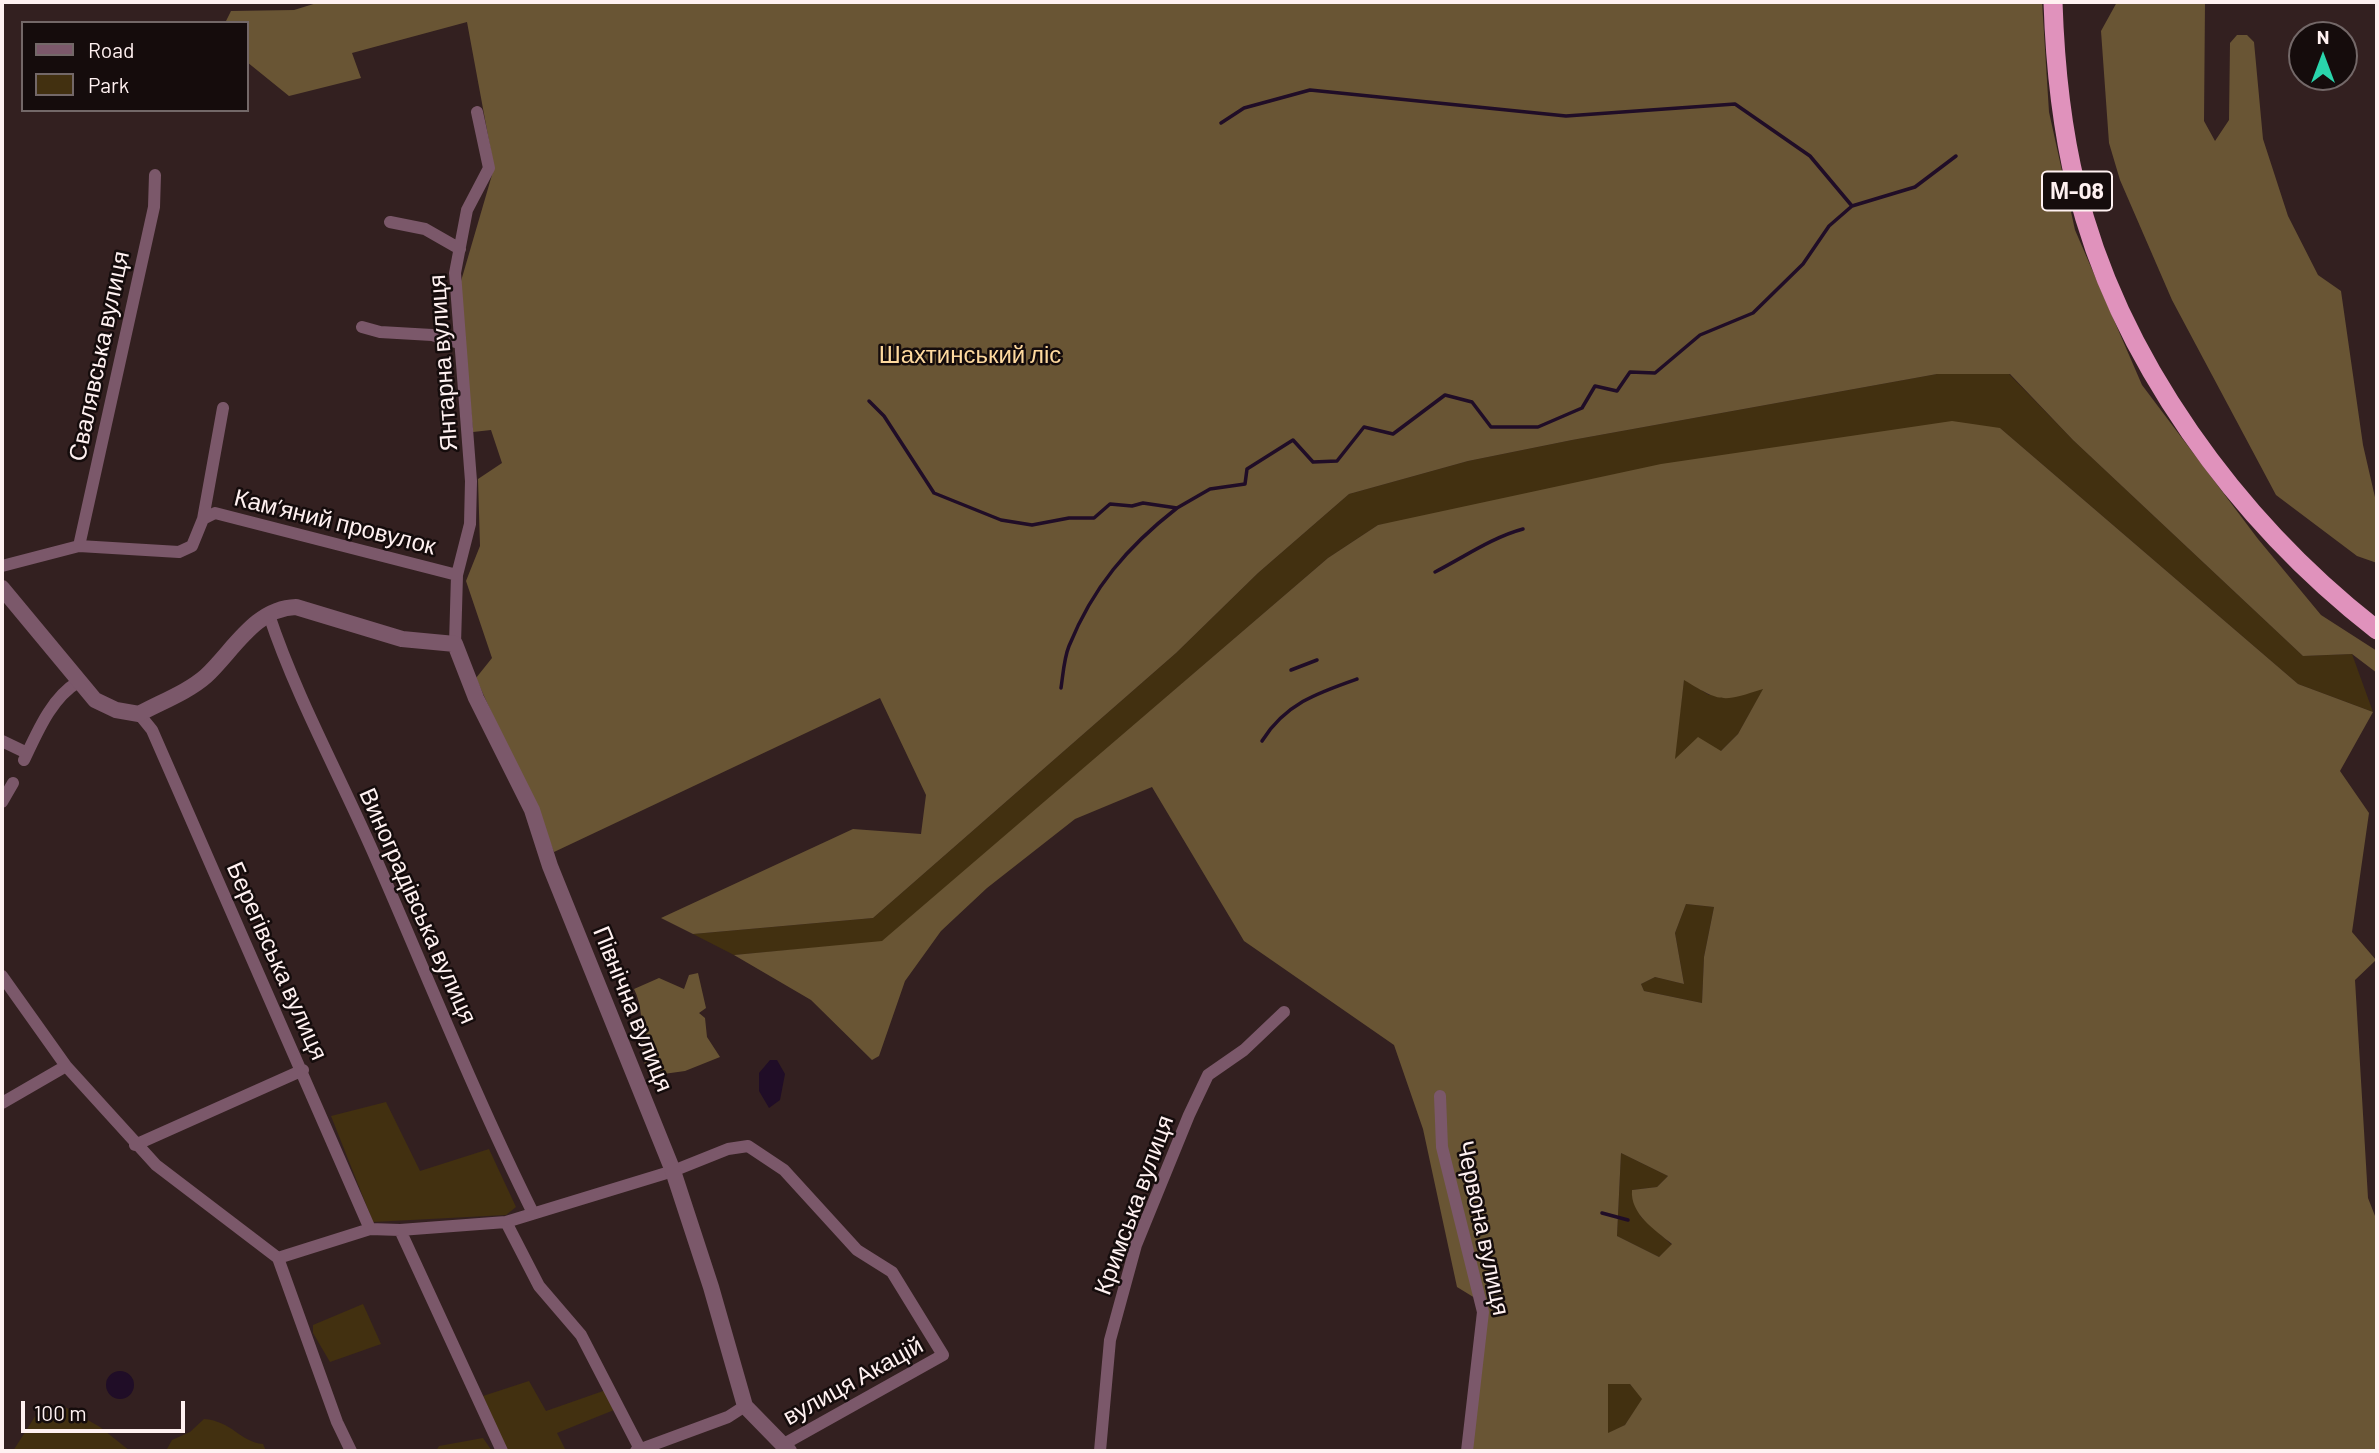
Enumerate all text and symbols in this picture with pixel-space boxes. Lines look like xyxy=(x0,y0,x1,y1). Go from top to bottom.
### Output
legend xyxy=(21,21,248,112)
north arrow xyxy=(2288,21,2358,91)
text: N xyxy=(2317,25,2329,48)
text: Road xyxy=(88,37,134,62)
text: Park xyxy=(88,72,129,97)
road number: М-08 xyxy=(2042,172,2112,210)
street label: Свалявська вулиця xyxy=(63,248,135,464)
street label: Янтарна вулиця xyxy=(422,274,464,452)
park label: Шахтинський ліс xyxy=(879,341,1061,369)
street label: Камʼяний провулок xyxy=(231,483,439,561)
street label: Виноградівська вулиця xyxy=(353,784,483,1028)
street label: Берегівська вулиця xyxy=(220,857,334,1065)
street label: Північна вулиця xyxy=(587,922,679,1096)
street label: Кримська вулиця xyxy=(1088,1111,1180,1299)
street label: Червона вулиця xyxy=(1450,1138,1516,1318)
street label: вулиця Акацій xyxy=(778,1331,928,1431)
scale bar xyxy=(24,1386,189,1430)
text: 100 m xyxy=(34,1400,87,1425)

